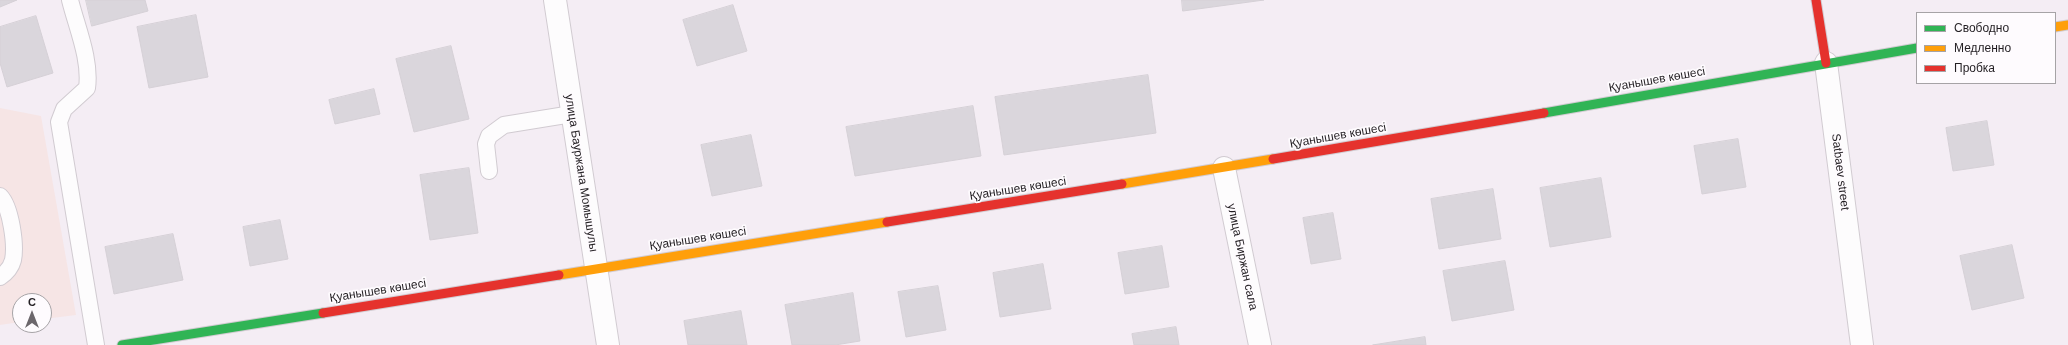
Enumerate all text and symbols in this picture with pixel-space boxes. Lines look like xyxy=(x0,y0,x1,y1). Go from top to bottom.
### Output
legend xyxy=(1916,12,2056,84)
text: Свободно xyxy=(1954,21,2009,35)
text: Медленно xyxy=(1954,41,2011,55)
text: Пробка xyxy=(1954,61,1995,75)
street label: Қуанышев көшесі xyxy=(1608,64,1706,96)
street label: улица Бауржана Момышулы xyxy=(561,93,601,253)
street label: Қуанышев көшесі xyxy=(1289,120,1387,152)
street label: Satbaev street xyxy=(1828,133,1852,211)
street label: Қуанышев көшесі xyxy=(969,174,1067,204)
street label: улица Биржан сала xyxy=(1224,202,1260,312)
street label: Қуанышев көшесі xyxy=(649,224,747,254)
street label: Қуанышев көшесі xyxy=(329,276,427,306)
north arrow xyxy=(12,293,52,333)
text: С xyxy=(28,296,36,308)

